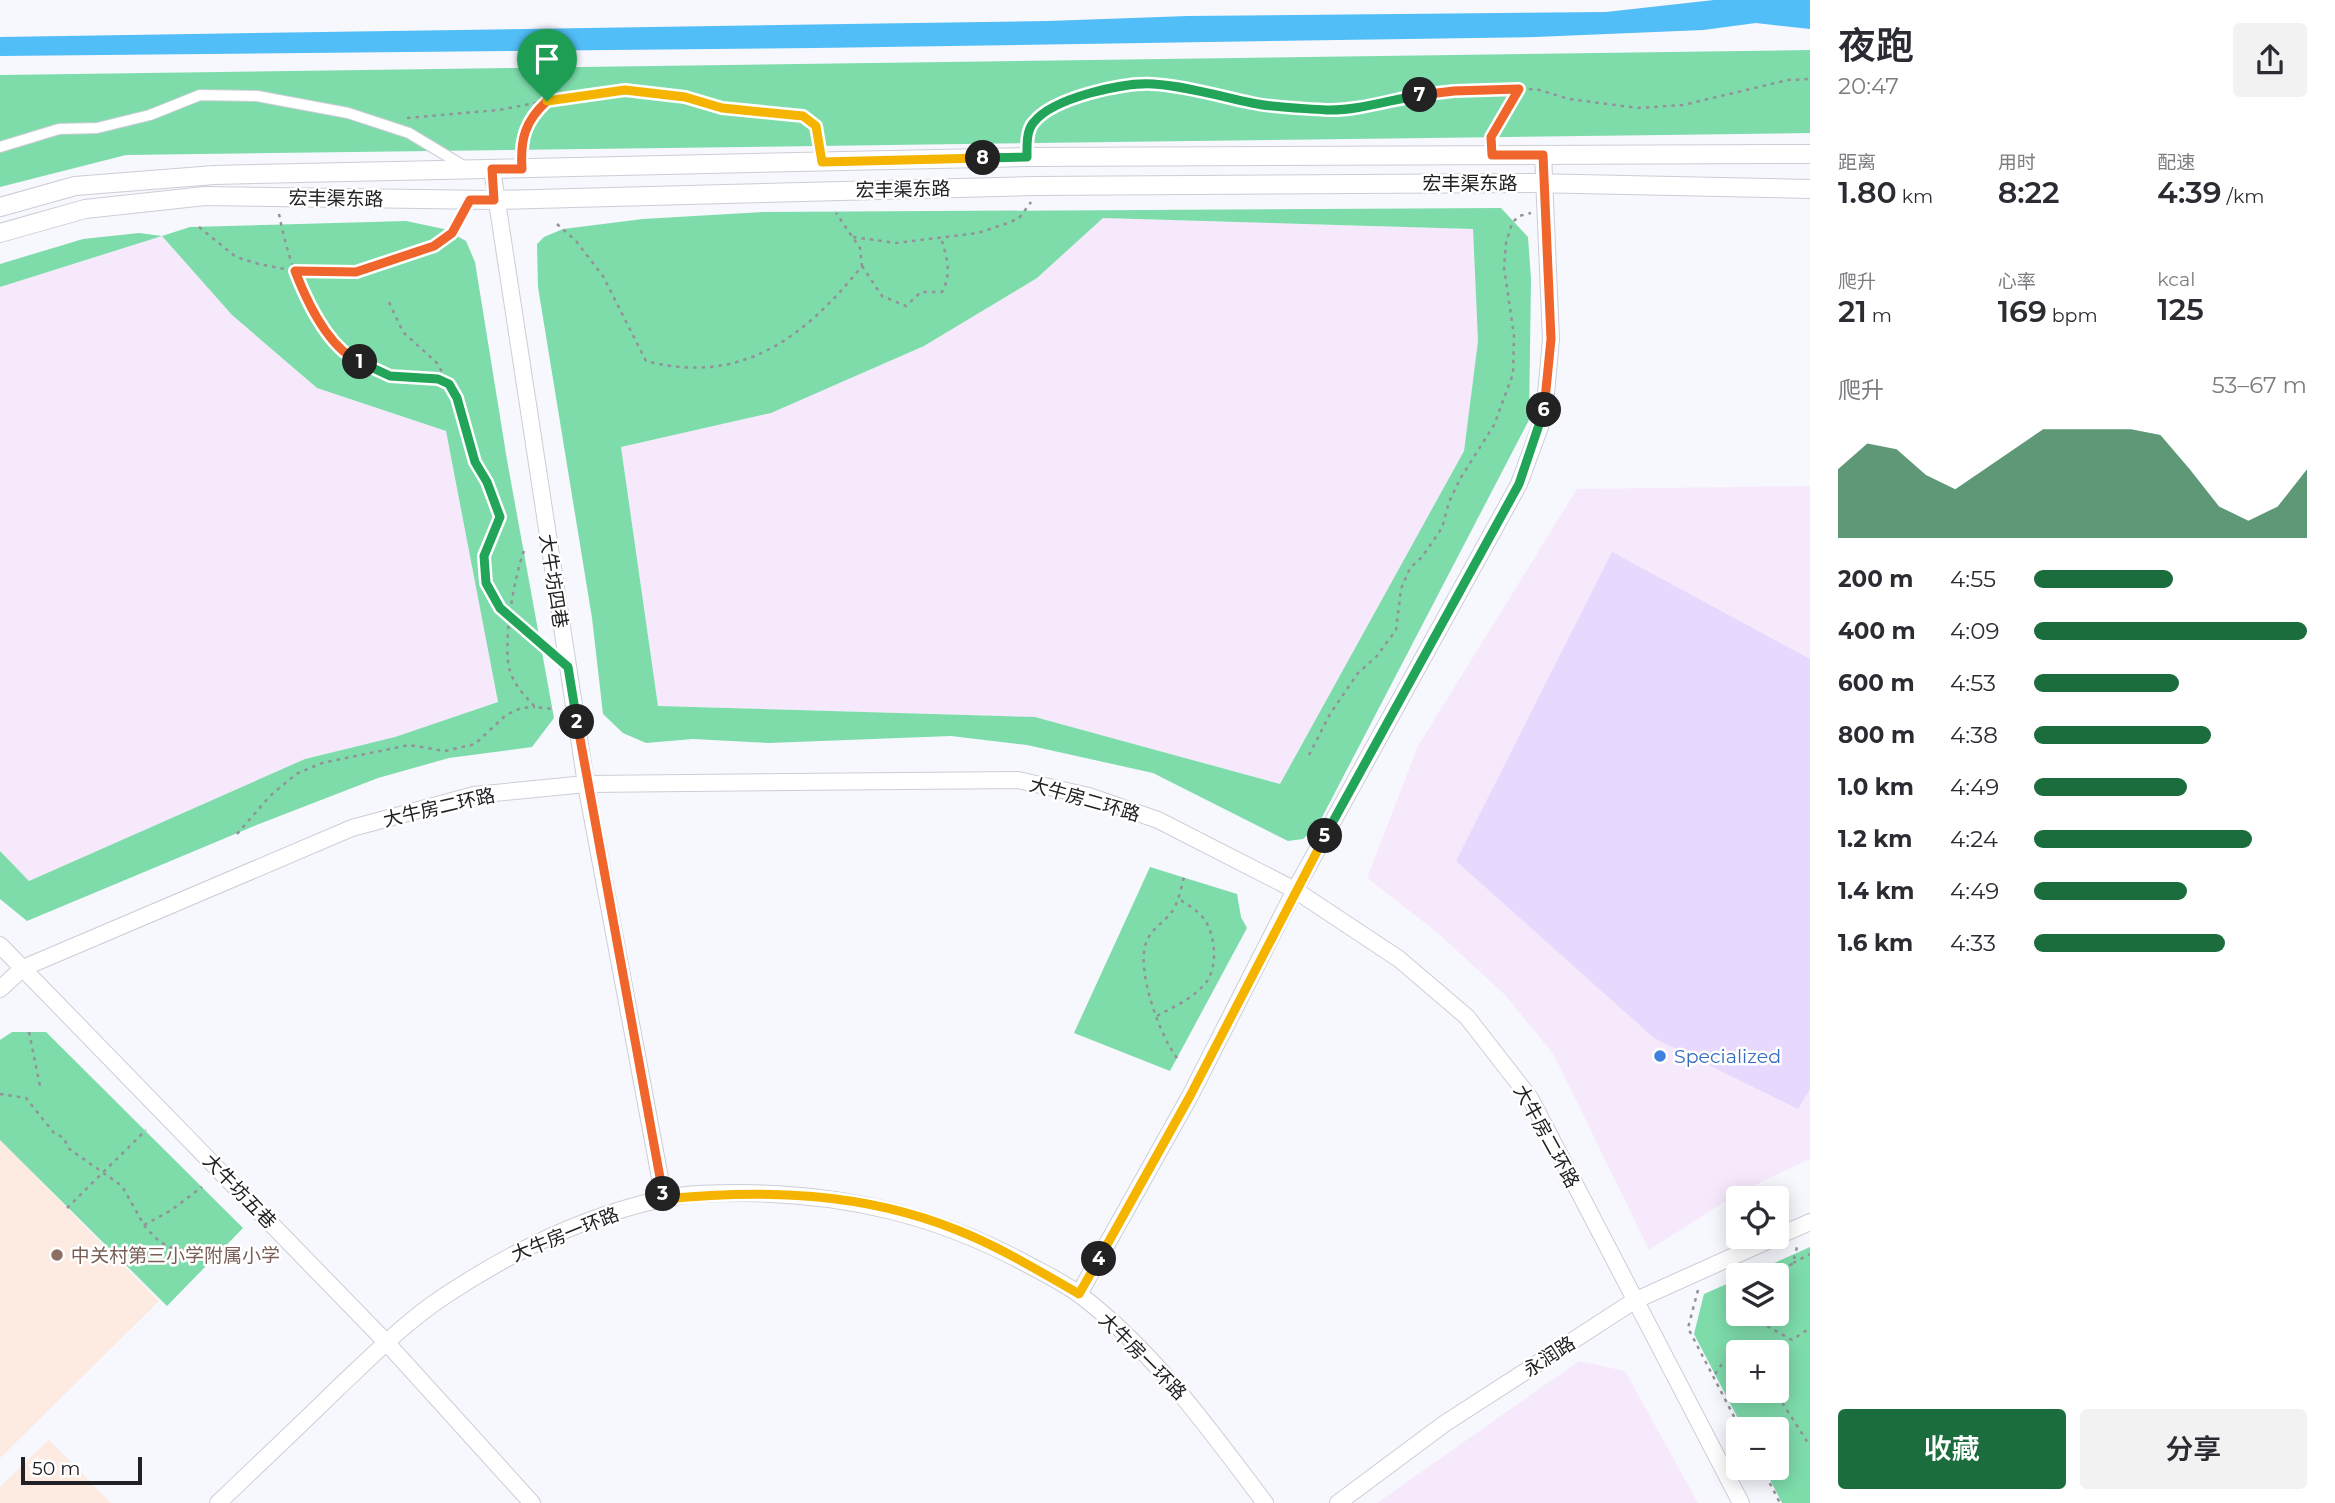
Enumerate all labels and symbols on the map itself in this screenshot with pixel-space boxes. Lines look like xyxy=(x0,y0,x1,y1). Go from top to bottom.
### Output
pin xyxy=(517,29,577,101)
pin: 7 xyxy=(1402,78,1438,112)
pin: 8 xyxy=(965,140,1000,176)
street label: 宏丰渠东路 xyxy=(1422,172,1518,195)
street label: 宏丰渠东路 xyxy=(855,177,951,202)
street label: 宏丰渠东路 xyxy=(288,186,384,211)
pin: 1 xyxy=(342,344,378,380)
pin: 6 xyxy=(1526,392,1562,428)
street label: 大牛坊四巷 xyxy=(535,532,572,630)
pin: 2 xyxy=(560,704,594,740)
street label: 大牛房二环路 xyxy=(1027,773,1143,826)
street label: 大牛房二环路 xyxy=(381,783,497,832)
pin: 5 xyxy=(1308,818,1342,854)
place label: Specialized xyxy=(1674,1045,1781,1068)
marker: Specialized xyxy=(1652,1048,1668,1064)
street label: 大牛房二环路 xyxy=(1509,1081,1584,1192)
street label: 大牛坊五巷 xyxy=(198,1149,281,1234)
pin: 3 xyxy=(646,1176,680,1212)
street label: 大牛房一环路 xyxy=(508,1202,622,1266)
pin: 4 xyxy=(1082,1242,1116,1276)
place label: 中关村第三小学附属小学 xyxy=(71,1244,280,1267)
marker: 中关村第三小学附属小学 xyxy=(49,1247,65,1263)
street label: 大牛房一环路 xyxy=(1094,1308,1191,1405)
street label: 永润路 xyxy=(1519,1331,1579,1382)
scale bar xyxy=(21,1454,142,1486)

